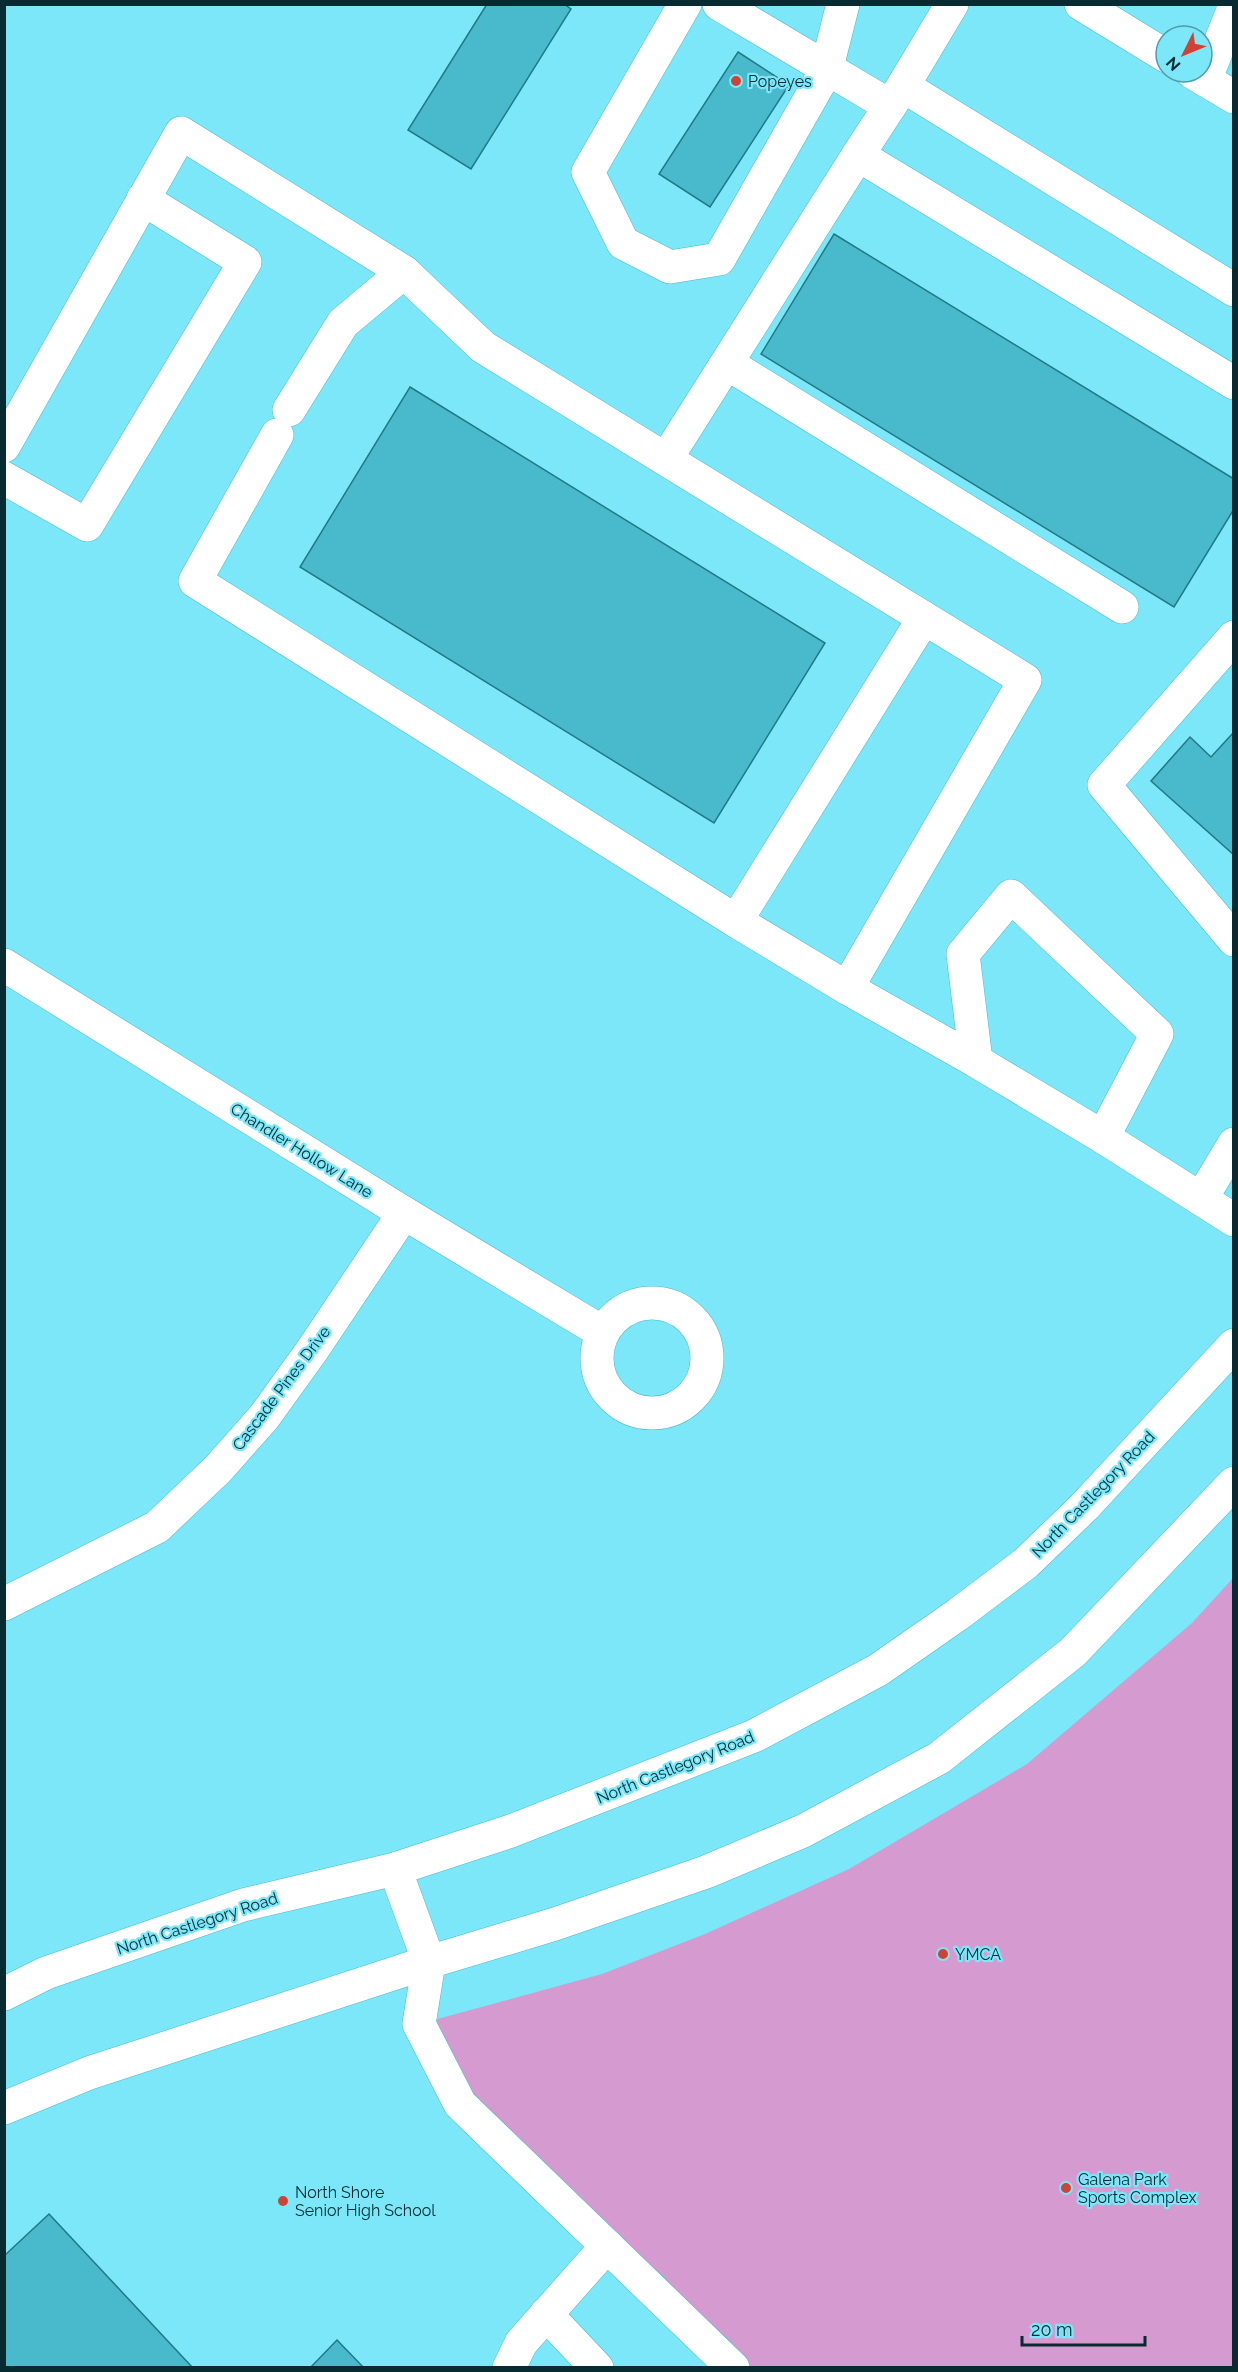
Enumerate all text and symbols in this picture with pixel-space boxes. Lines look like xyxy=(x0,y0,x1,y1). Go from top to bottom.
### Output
north arrow xyxy=(1154,24,1214,84)
text: N xyxy=(1162,53,1185,75)
place label: Popeyes xyxy=(748,72,812,91)
marker: Popeyes xyxy=(729,74,743,88)
street label: Chandler Hollow Lane xyxy=(227,1099,376,1202)
street label: Cascade Pines Drive xyxy=(229,1322,334,1454)
street label: North Castlegory Road xyxy=(1028,1427,1159,1562)
street label: North Castlegory Road xyxy=(594,1727,757,1808)
street label: North Castlegory Road xyxy=(114,1888,280,1959)
place label: YMCA xyxy=(955,1945,1001,1964)
marker: YMCA xyxy=(936,1947,950,1961)
place label: Galena Park Sports Complex xyxy=(1078,2170,1196,2207)
marker: Galena Park Sports Complex xyxy=(1059,2181,1073,2195)
place label: North Shore Senior High School xyxy=(295,2183,436,2220)
marker: North Shore Senior High School xyxy=(276,2194,290,2208)
scale bar xyxy=(1022,2309,1145,2347)
text: 20 m xyxy=(1031,2319,1073,2340)

